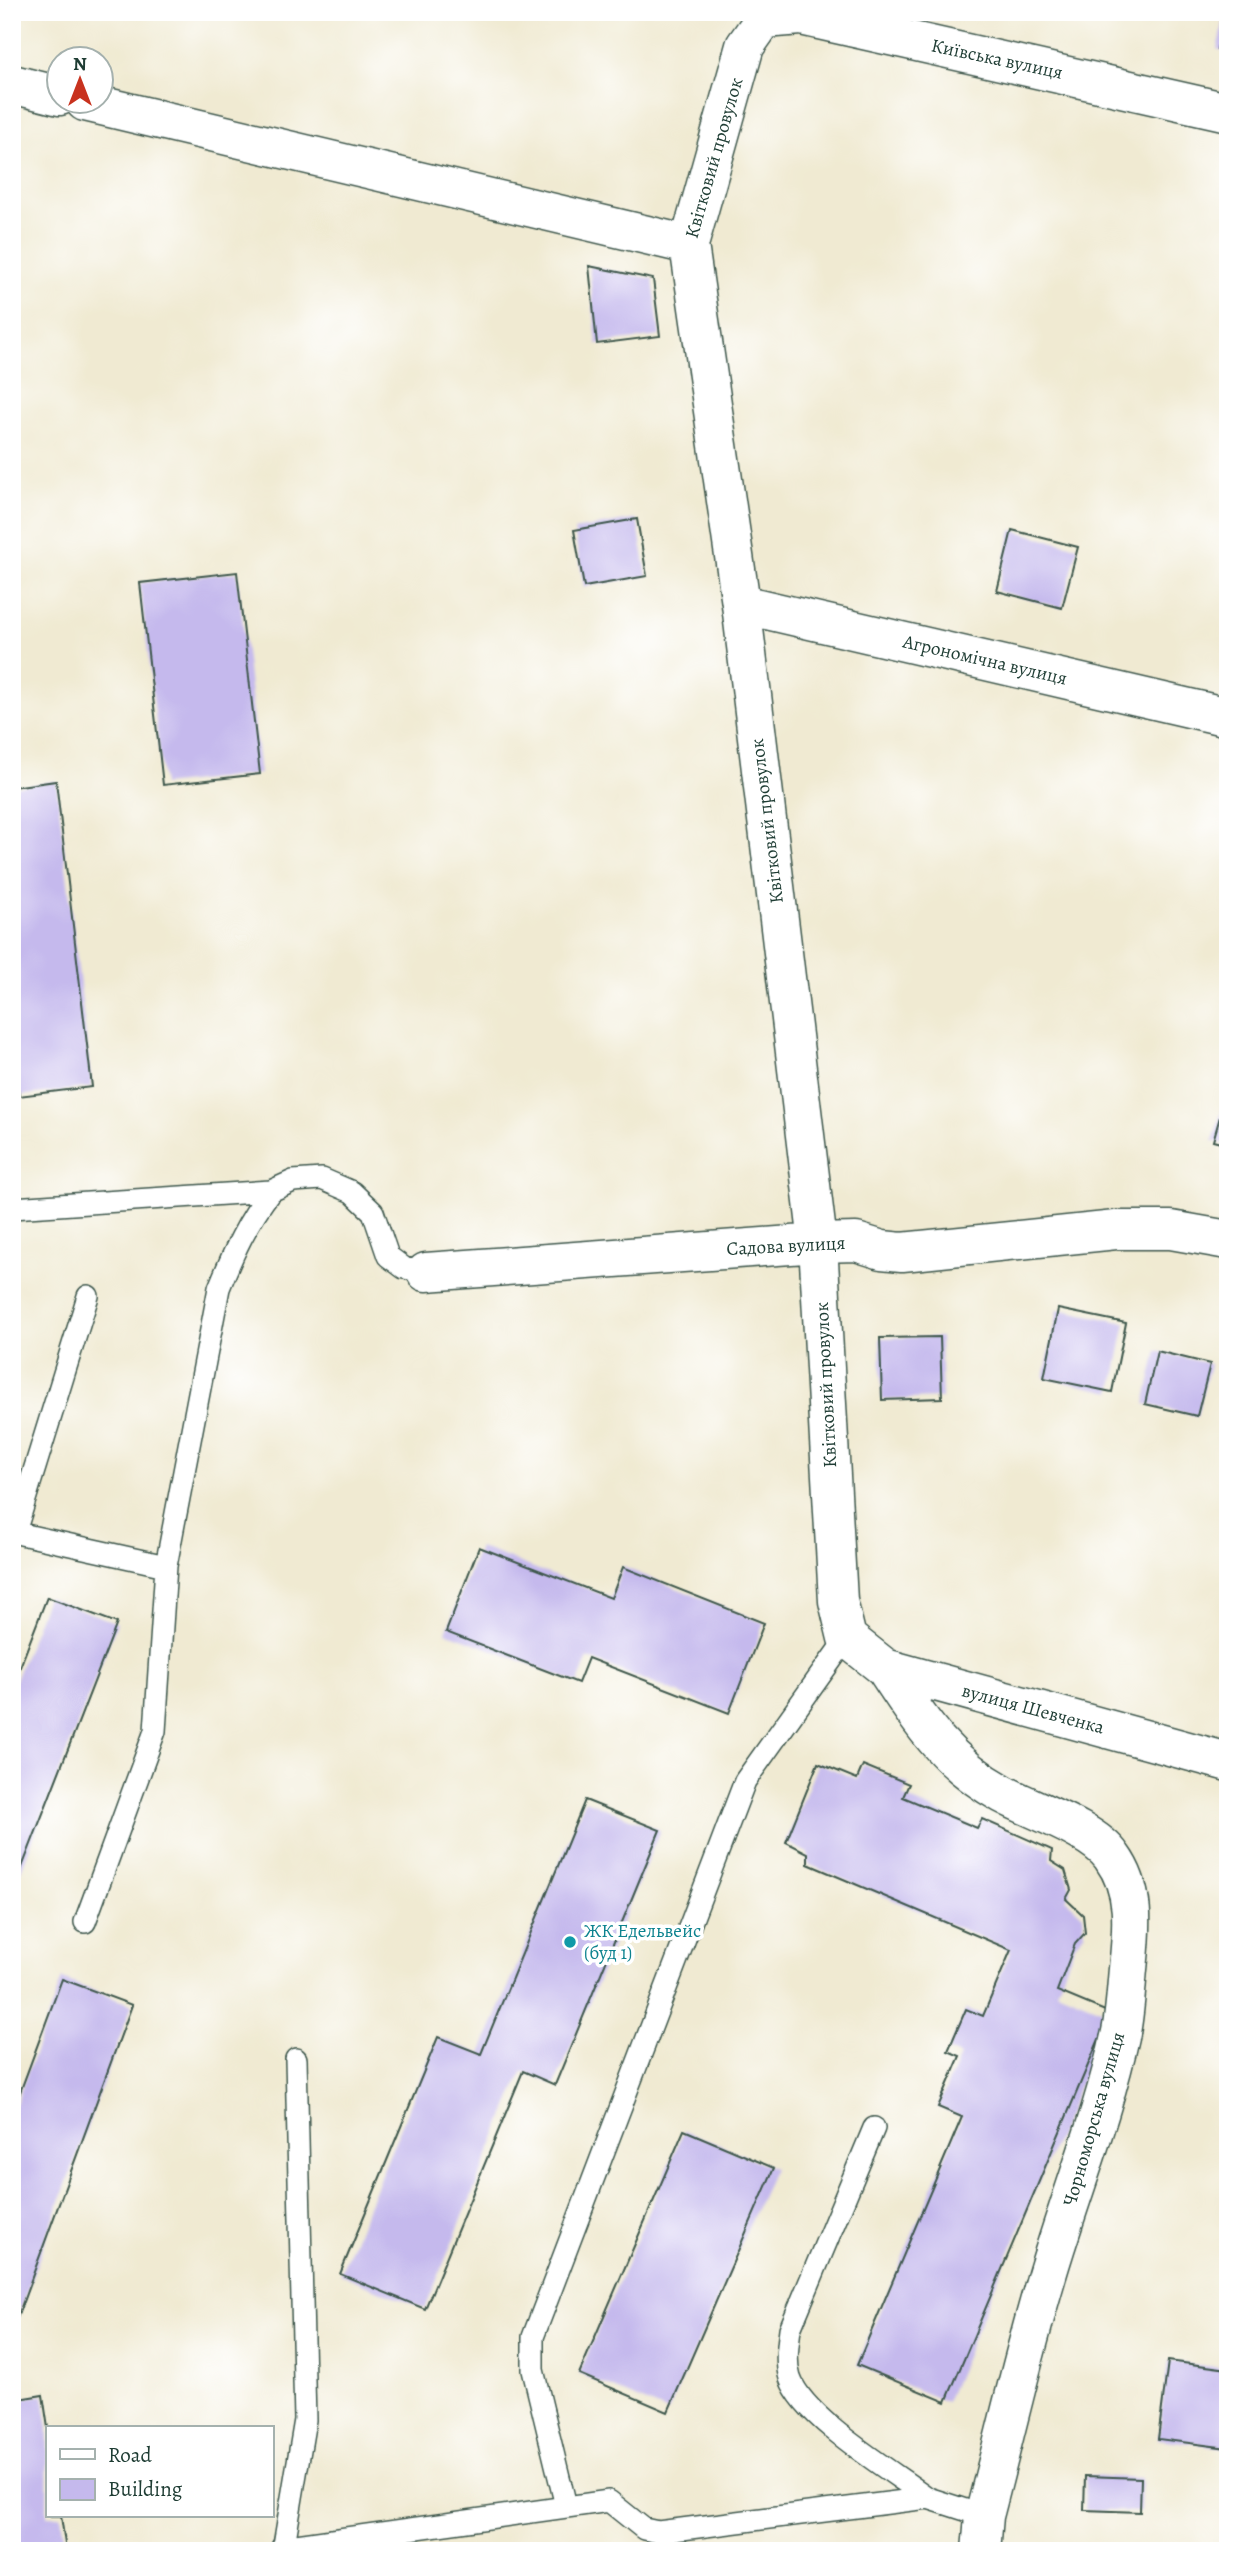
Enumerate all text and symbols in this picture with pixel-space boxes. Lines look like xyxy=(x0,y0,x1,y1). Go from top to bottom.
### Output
street label: Київська вулиця xyxy=(929,32,1065,86)
north arrow xyxy=(46,46,116,116)
text: N xyxy=(73,51,87,77)
street label: Квітковий провулок xyxy=(679,74,749,241)
street label: Агрономічна вулиця xyxy=(899,628,1070,692)
street label: Квітковий провулок xyxy=(744,737,790,905)
street label: Садова вулиця xyxy=(726,1230,846,1262)
street label: Квітковий провулок xyxy=(809,1301,843,1469)
street label: вулиця Шевченка xyxy=(959,1678,1107,1741)
place label: ЖК Едельвейс (буд 1) xyxy=(584,1918,701,1966)
marker: ЖК Едельвейс (буд 1) xyxy=(562,1934,578,1950)
street label: Чорноморська вулиця xyxy=(1057,2029,1131,2209)
legend xyxy=(46,2426,273,2518)
text: Road xyxy=(108,2441,152,2469)
text: Building xyxy=(108,2475,183,2503)

